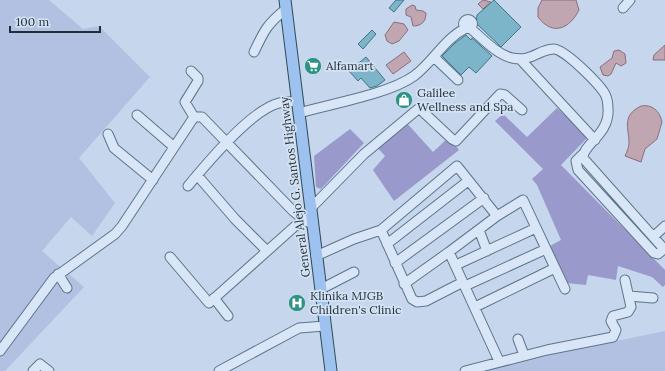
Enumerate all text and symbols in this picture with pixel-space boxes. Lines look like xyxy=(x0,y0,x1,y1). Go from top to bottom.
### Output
scale bar xyxy=(10,8,100,34)
text: 100 m xyxy=(16,14,49,29)
supermarket icon: Alfamart xyxy=(303,56,323,76)
place label: Alfamart xyxy=(325,58,374,73)
place label: Galilee Wellness and Spa xyxy=(417,85,513,114)
shop icon: Galilee Wellness and Spa xyxy=(394,90,414,110)
street label: General Alejo G. Santos Highway xyxy=(276,95,313,278)
place label: Klinika MJGB Children's Clinic xyxy=(310,288,401,317)
hospital icon: Klinika MJGB Children's Clinic xyxy=(287,293,307,313)

